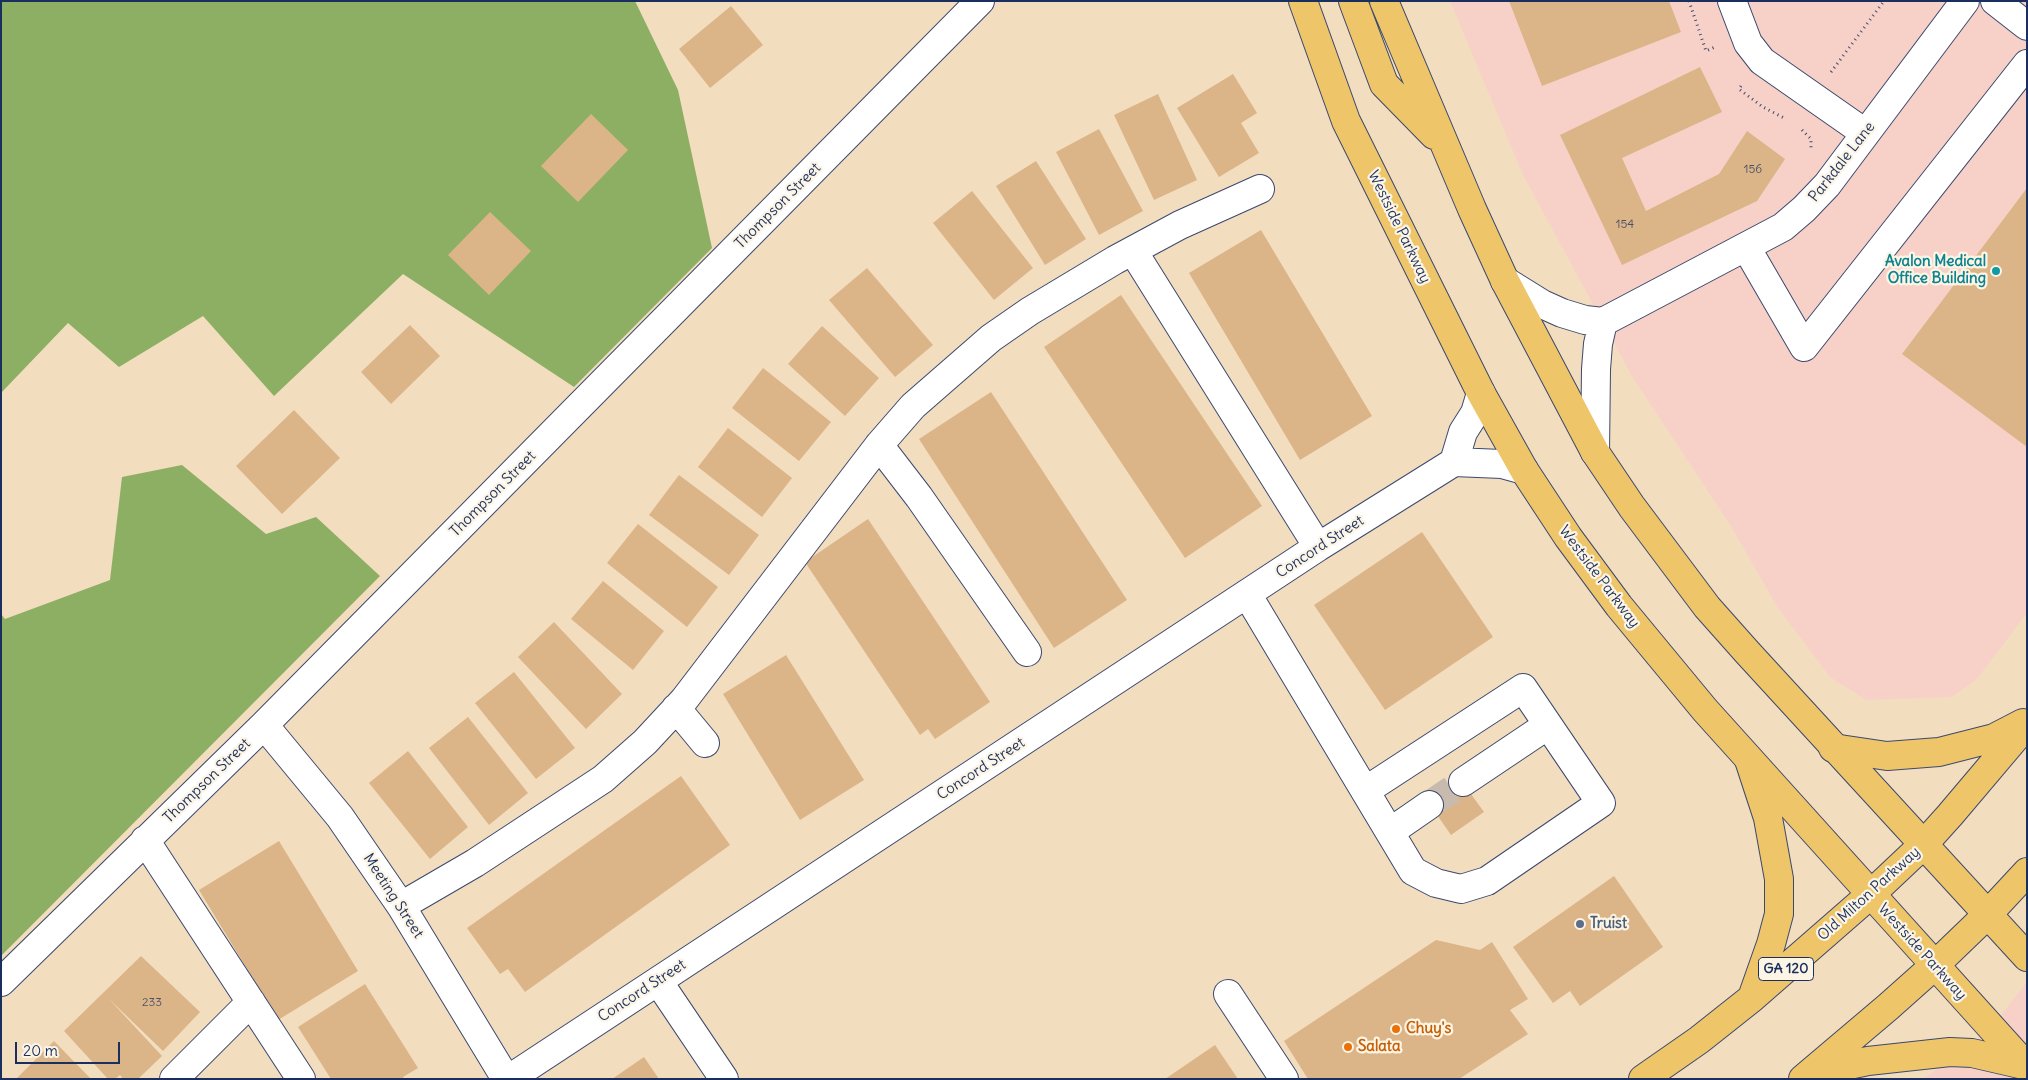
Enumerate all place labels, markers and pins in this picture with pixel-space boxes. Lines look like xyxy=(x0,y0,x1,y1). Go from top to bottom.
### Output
place label: Avalon Medical Office Building xyxy=(1885,253,1986,288)
marker: Avalon Medical Office Building xyxy=(1990,265,2002,277)
place label: Truist xyxy=(1590,915,1627,933)
marker: Truist xyxy=(1574,918,1586,930)
place label: Chuy's xyxy=(1406,1020,1451,1038)
marker: Chuy's xyxy=(1390,1023,1402,1035)
place label: Salata xyxy=(1358,1038,1400,1056)
marker: Salata xyxy=(1342,1041,1354,1053)

